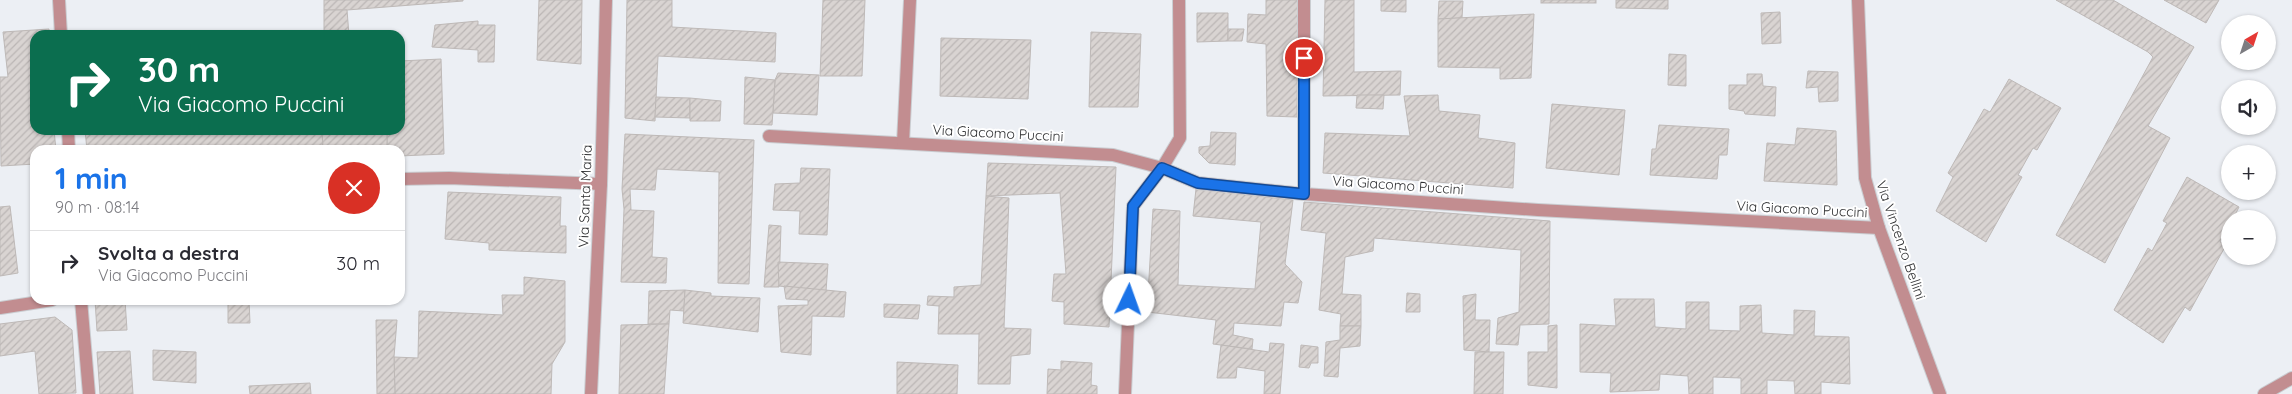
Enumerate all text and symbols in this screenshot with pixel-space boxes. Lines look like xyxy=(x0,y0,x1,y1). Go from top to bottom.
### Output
north arrow xyxy=(2221,15,2276,70)
map controls xyxy=(2221,15,2276,265)
pin xyxy=(1283,37,1325,79)
icon: arrive xyxy=(1290,44,1318,72)
text: 30 m xyxy=(138,47,220,91)
icon: right xyxy=(55,50,120,115)
button: sound xyxy=(2221,80,2276,135)
text: Via Giacomo Puccini xyxy=(138,90,345,118)
street label: Via Giacomo Puccini xyxy=(932,121,1064,145)
street label: Via Santa Maria xyxy=(574,144,596,248)
button: + xyxy=(2221,145,2276,200)
text: 1 min xyxy=(55,159,128,197)
button: close xyxy=(328,162,380,214)
street label: Via Giacomo Puccini xyxy=(1332,171,1464,199)
street label: Via Vincenzo Bellini xyxy=(1872,178,1930,302)
text: 90 m · 08:14 xyxy=(55,197,140,217)
street label: Via Giacomo Puccini xyxy=(1736,197,1868,221)
button: − xyxy=(2221,210,2276,265)
text: Svolta a destra xyxy=(98,241,239,265)
icon: right xyxy=(55,249,83,277)
text: 30 m xyxy=(336,251,380,275)
text: Via Giacomo Puccini xyxy=(98,265,248,285)
position arrow xyxy=(1102,273,1154,325)

